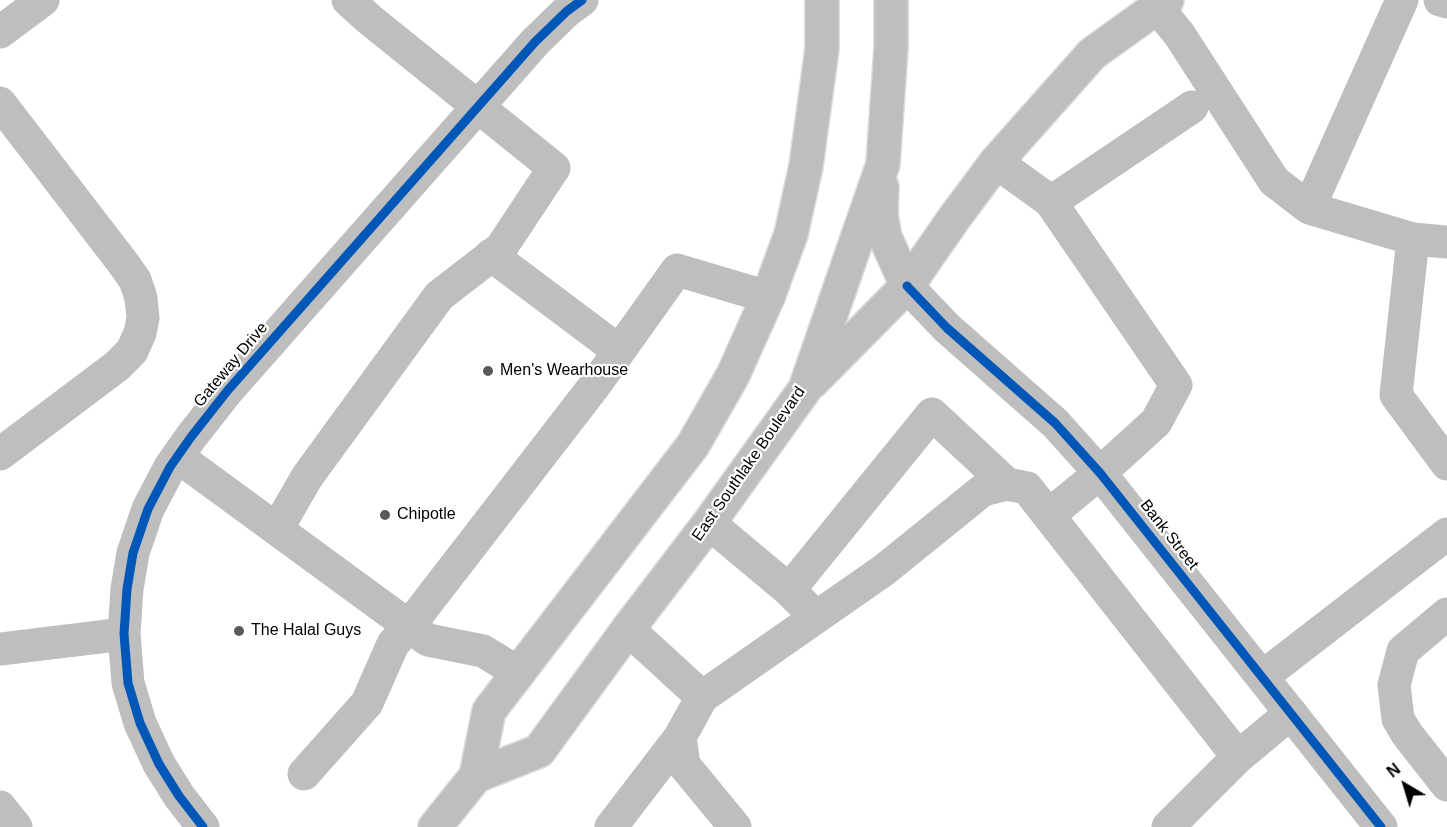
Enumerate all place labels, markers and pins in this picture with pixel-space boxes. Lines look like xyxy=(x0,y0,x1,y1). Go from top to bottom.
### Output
place label: Men's Wearhouse xyxy=(500,361,628,381)
marker: Men's Wearhouse xyxy=(481,364,495,378)
place label: Chipotle xyxy=(397,505,456,525)
marker: Chipotle xyxy=(378,508,392,522)
place label: The Halal Guys xyxy=(251,621,361,641)
marker: The Halal Guys xyxy=(232,624,246,638)

